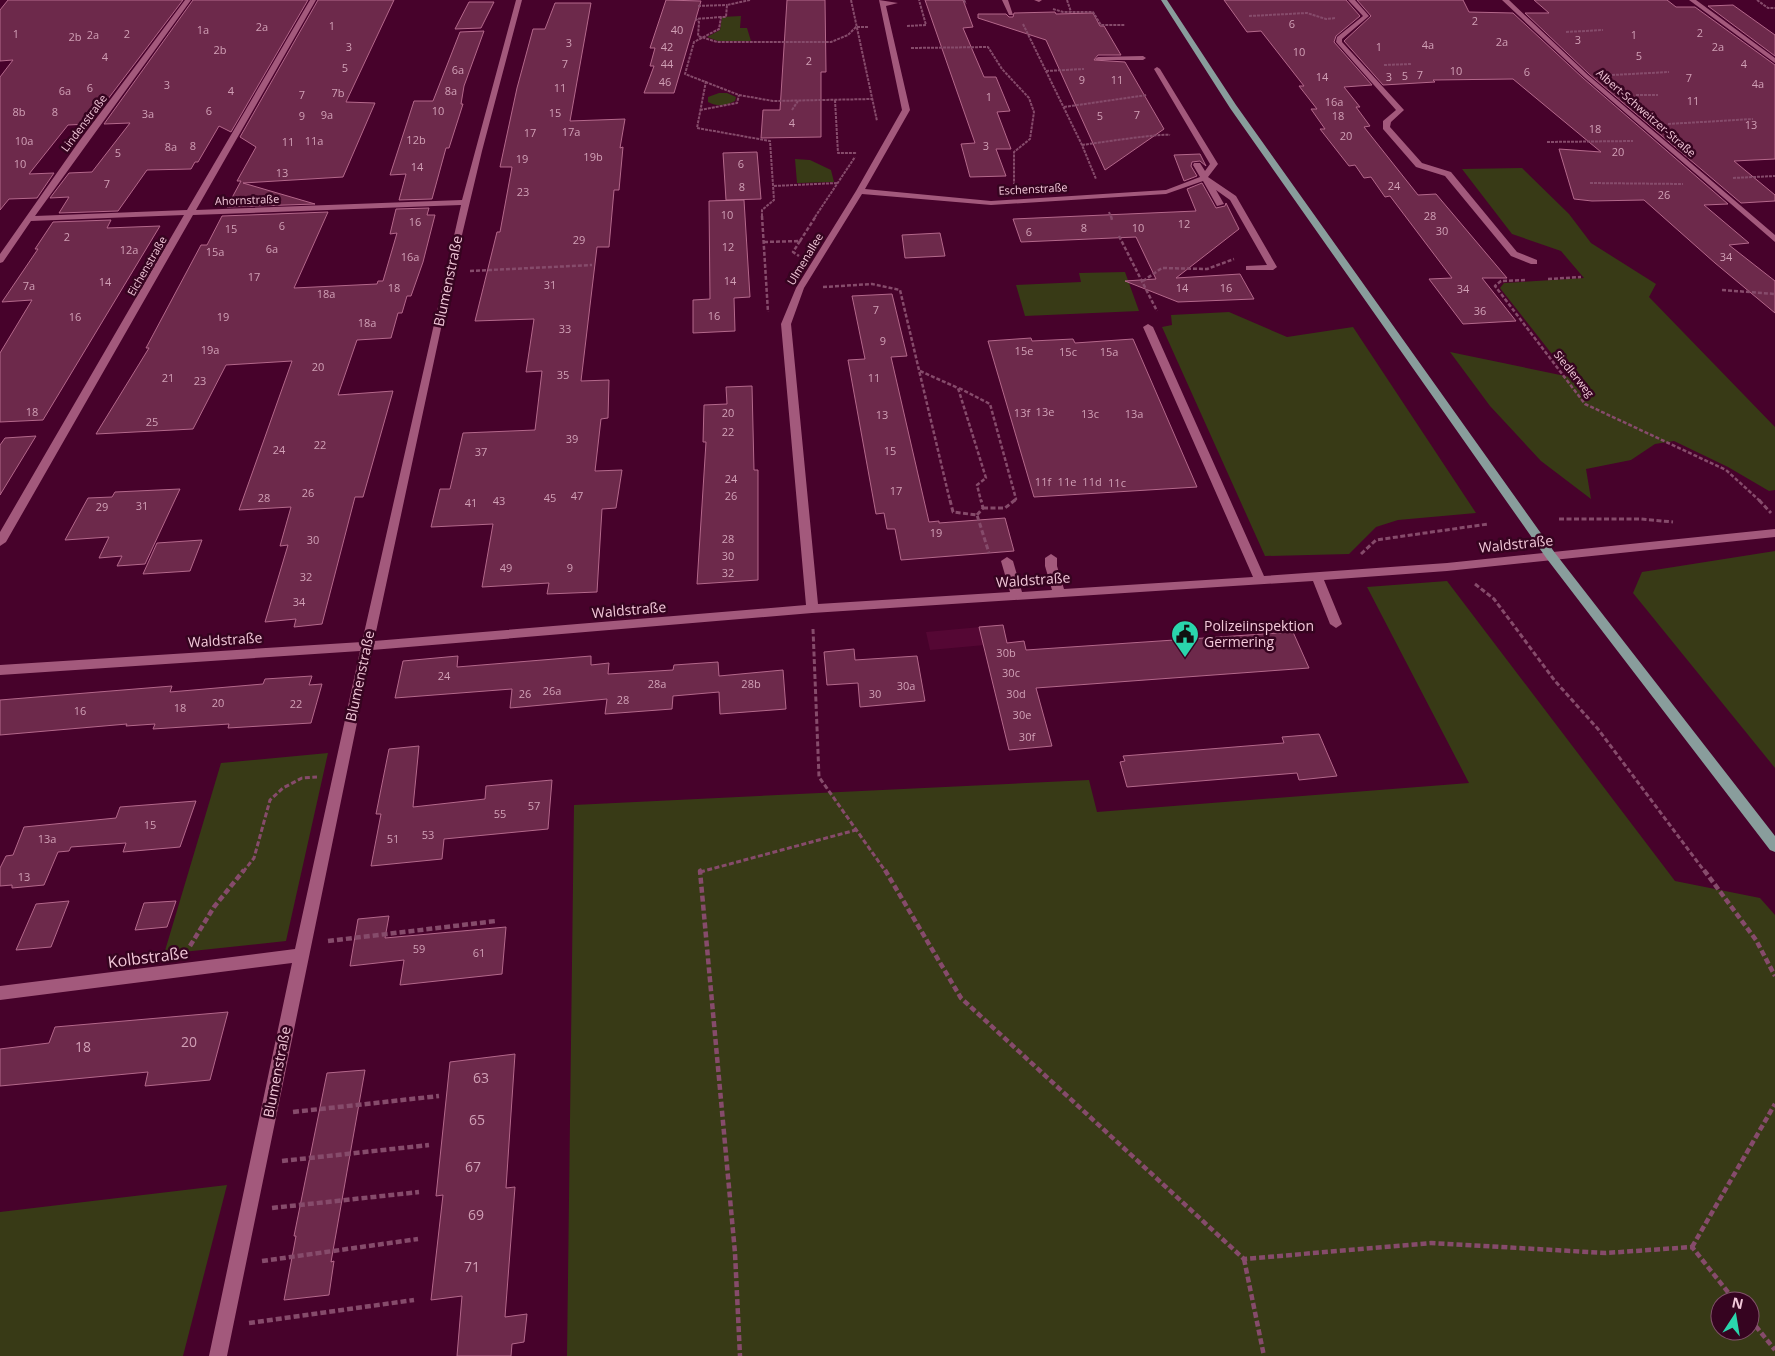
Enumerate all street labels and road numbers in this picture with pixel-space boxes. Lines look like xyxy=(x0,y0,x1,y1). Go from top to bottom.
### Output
street label: Albert-Schweitzer-Straße xyxy=(1593,65,1699,160)
street label: Lindenstraße xyxy=(57,91,110,154)
street label: Eschenstraße xyxy=(998,179,1068,198)
street label: Ahornstraße xyxy=(215,191,279,208)
street label: Ulmenallee xyxy=(783,230,826,287)
street label: Eichenstraße xyxy=(123,233,170,298)
street label: Blumenstraße xyxy=(429,234,466,328)
street label: Siedlerweg xyxy=(1551,347,1598,400)
street label: Waldstraße xyxy=(1478,530,1554,557)
street label: Waldstraße xyxy=(995,567,1071,592)
street label: Waldstraße xyxy=(591,597,667,622)
street label: Waldstraße xyxy=(187,627,263,652)
street label: Blumenstraße xyxy=(341,629,378,723)
street label: Kolbstraße xyxy=(106,941,190,973)
street label: Blumenstraße xyxy=(258,1025,295,1119)

